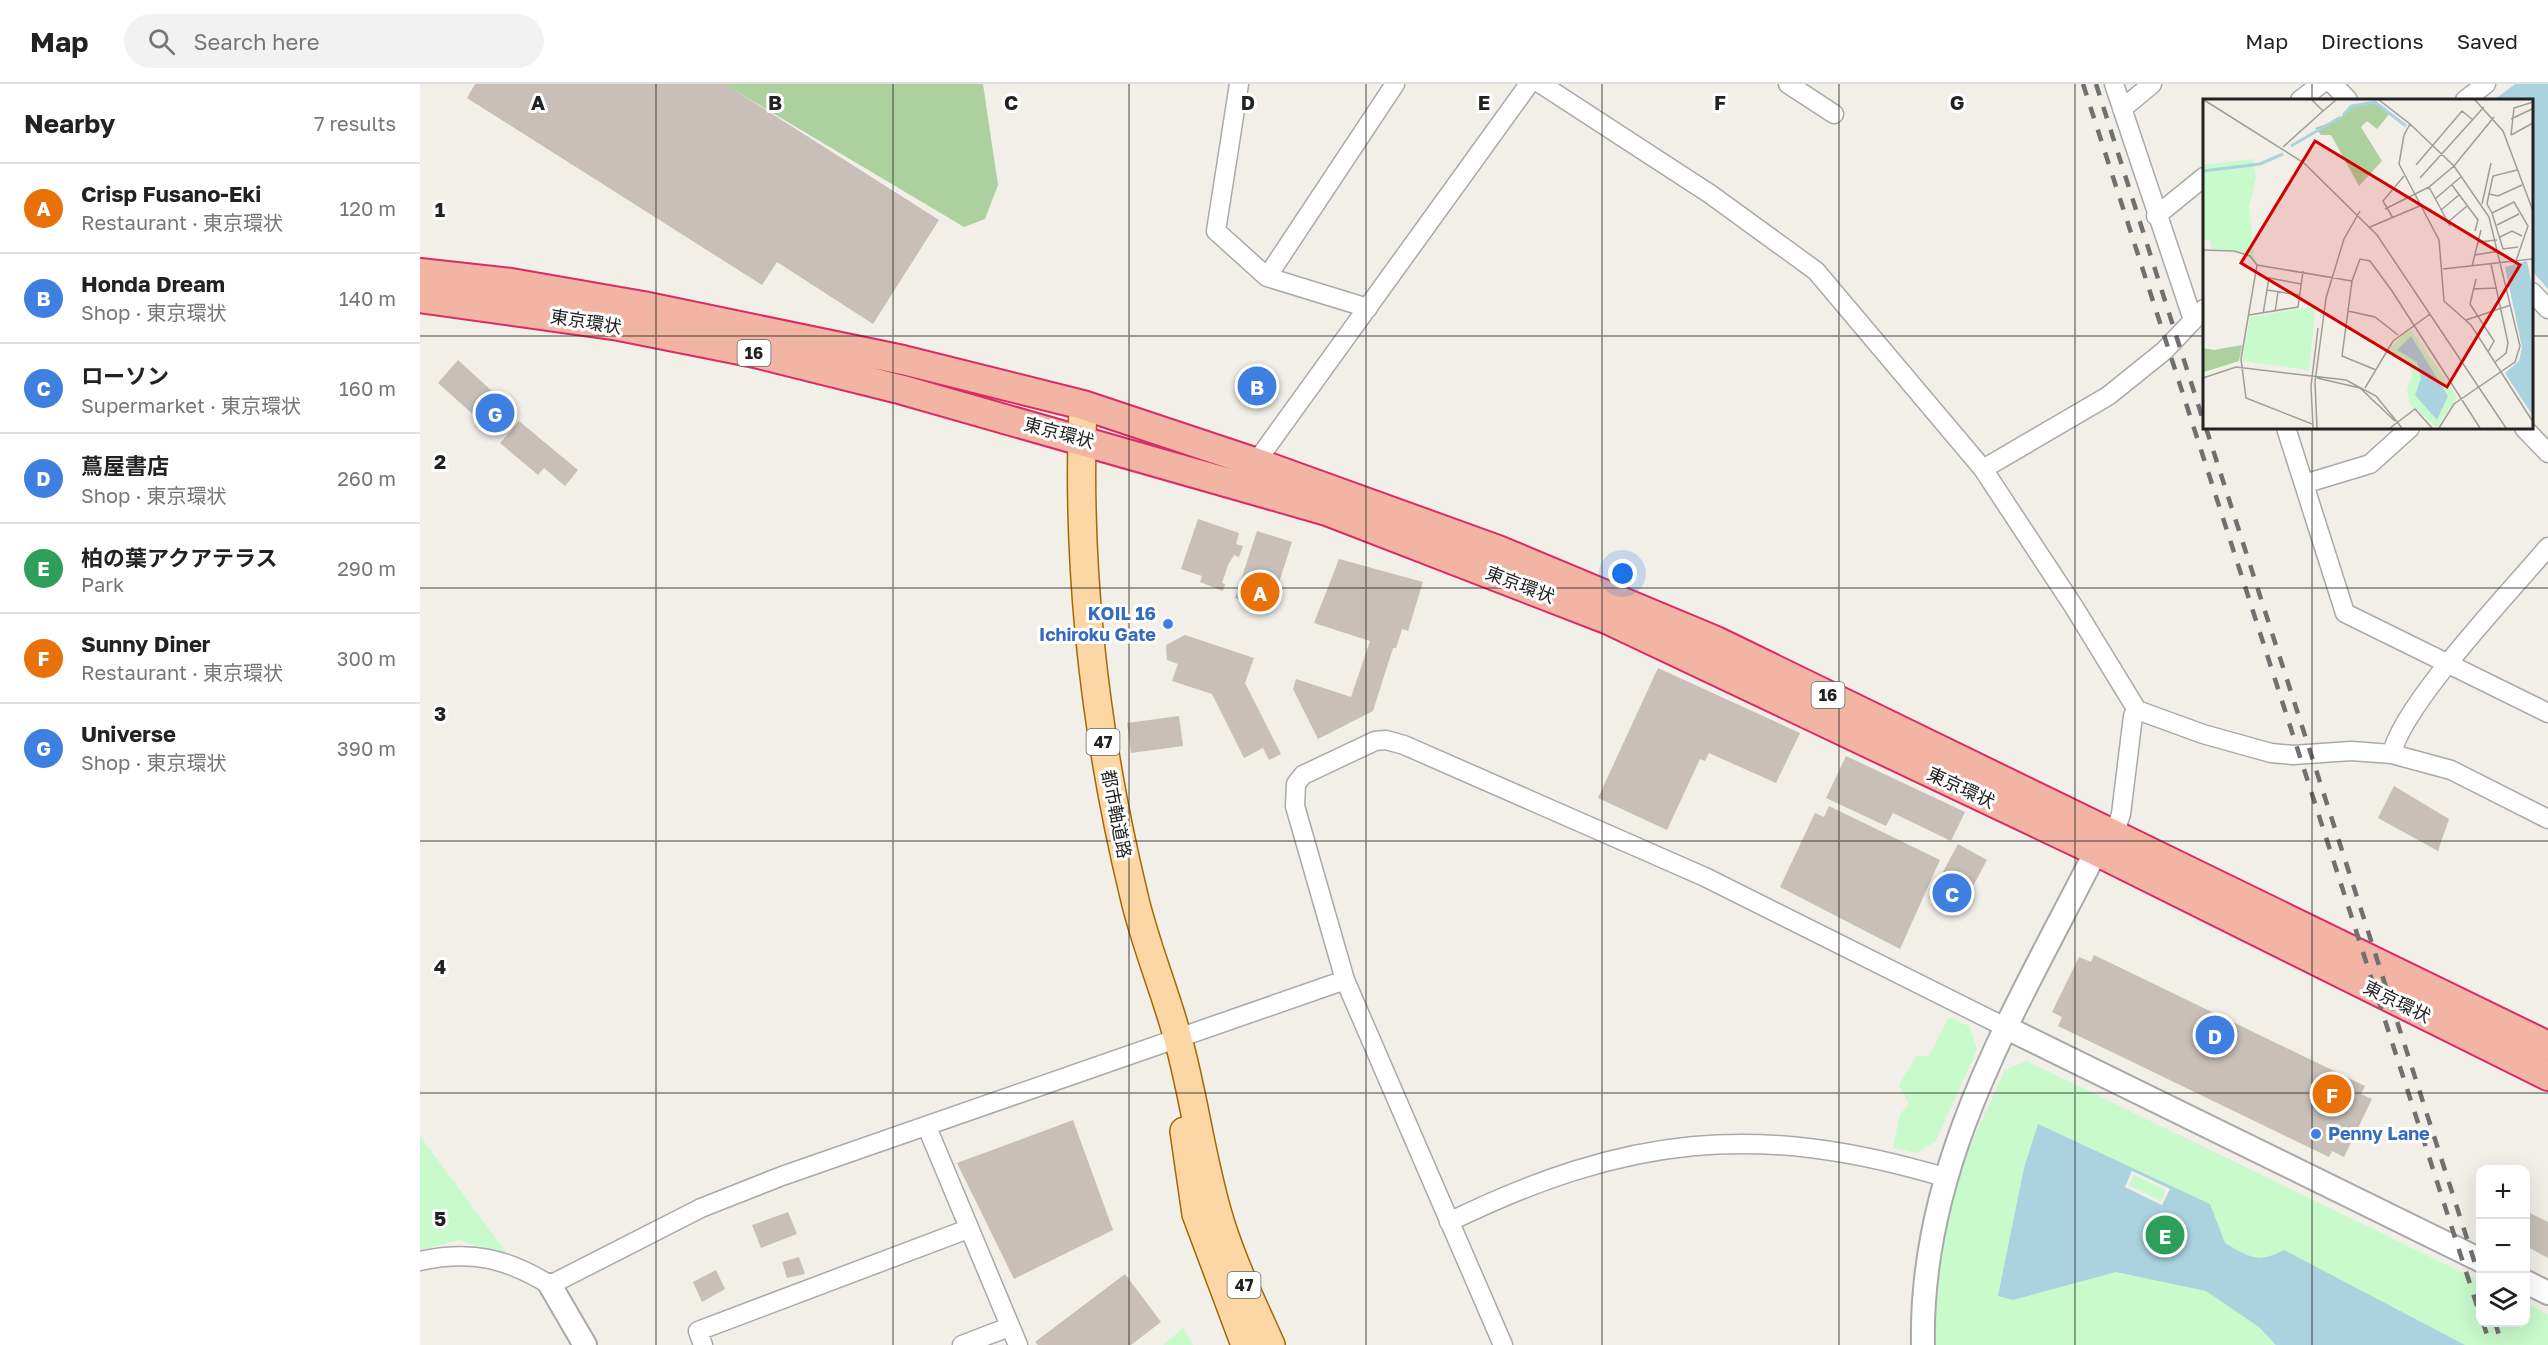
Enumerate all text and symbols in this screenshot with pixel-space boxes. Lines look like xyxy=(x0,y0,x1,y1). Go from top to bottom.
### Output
search box xyxy=(124,14,544,68)
text: Map xyxy=(30,25,88,58)
icon: search xyxy=(145,25,178,58)
text: Search here xyxy=(193,28,319,55)
text: Map xyxy=(2245,28,2288,54)
text: Directions xyxy=(2321,28,2424,54)
text: Saved xyxy=(2457,28,2518,54)
text: A xyxy=(531,90,545,114)
text: B xyxy=(768,90,782,114)
text: C xyxy=(1004,90,1018,114)
text: D xyxy=(1241,90,1255,114)
text: E xyxy=(1478,90,1490,114)
text: F xyxy=(1714,90,1726,114)
text: G xyxy=(1950,90,1964,114)
inset map xyxy=(2203,99,2533,429)
text: Nearby xyxy=(24,108,115,139)
text: 7 results xyxy=(314,111,396,135)
text: Crisp Fusano-Eki xyxy=(81,180,261,207)
text: A xyxy=(36,196,51,220)
text: 120 m xyxy=(340,196,396,220)
text: 1 xyxy=(435,197,445,221)
text: Restaurant · 東京環状 xyxy=(81,210,283,234)
text: Honda Dream xyxy=(81,270,225,297)
text: B xyxy=(36,286,51,310)
text: 140 m xyxy=(339,286,396,310)
text: Shop · 東京環状 xyxy=(81,300,226,324)
street label: 東京環状 xyxy=(549,305,623,338)
road number: 16 xyxy=(738,340,770,366)
text: ローソン xyxy=(81,362,169,389)
pin: B xyxy=(1238,364,1276,408)
text: C xyxy=(36,376,51,400)
text: 160 m xyxy=(339,376,396,400)
pin: G xyxy=(476,390,514,436)
text: Supermarket · 東京環状 xyxy=(81,393,301,417)
street label: 東京環状 xyxy=(1022,412,1097,452)
text: 2 xyxy=(434,449,446,473)
text: 蔦屋書店 xyxy=(81,452,169,479)
text: D xyxy=(36,466,51,490)
text: 260 m xyxy=(337,466,396,490)
text: Shop · 東京環状 xyxy=(81,483,226,507)
text: 柏の葉アクアテラス xyxy=(81,544,277,571)
text: E xyxy=(37,556,50,580)
text: 290 m xyxy=(337,556,396,580)
your location xyxy=(1608,559,1637,588)
street label: 東京環状 xyxy=(1483,561,1558,607)
pin: A xyxy=(1240,570,1280,614)
text: Park xyxy=(81,572,124,596)
place label: KOIL 16 Ichiroku Gate xyxy=(1039,602,1156,645)
marker: KOIL 16 Ichiroku Gate xyxy=(1161,617,1175,631)
text: Sunny Diner xyxy=(81,630,210,657)
text: F xyxy=(38,646,49,670)
text: 300 m xyxy=(337,646,396,670)
text: Restaurant · 東京環状 xyxy=(81,660,283,684)
road number: 16 xyxy=(1812,682,1844,708)
text: 3 xyxy=(434,701,446,725)
text: Universe xyxy=(81,720,176,747)
road number: 47 xyxy=(1086,729,1120,755)
text: G xyxy=(36,736,51,760)
text: 390 m xyxy=(337,736,396,760)
text: Shop · 東京環状 xyxy=(81,750,226,774)
street label: 東京環状 xyxy=(1924,762,1999,812)
street label: 都市軸道路 xyxy=(1098,768,1136,860)
pin: C xyxy=(1932,870,1972,916)
text: 4 xyxy=(434,954,446,978)
street label: 東京環状 xyxy=(2360,975,2435,1027)
pin: D xyxy=(2196,1012,2234,1058)
pin: F xyxy=(2312,1072,2352,1116)
place label: Penny Lane xyxy=(2328,1122,2430,1144)
marker: Penny Lane xyxy=(2309,1127,2323,1141)
map controls xyxy=(2476,1165,2530,1327)
button: + xyxy=(2476,1165,2530,1219)
text: 5 xyxy=(434,1206,446,1230)
pin: E xyxy=(2146,1212,2184,1258)
button: − xyxy=(2476,1219,2530,1273)
road number: 47 xyxy=(1228,1272,1260,1298)
button: layers xyxy=(2476,1273,2530,1327)

